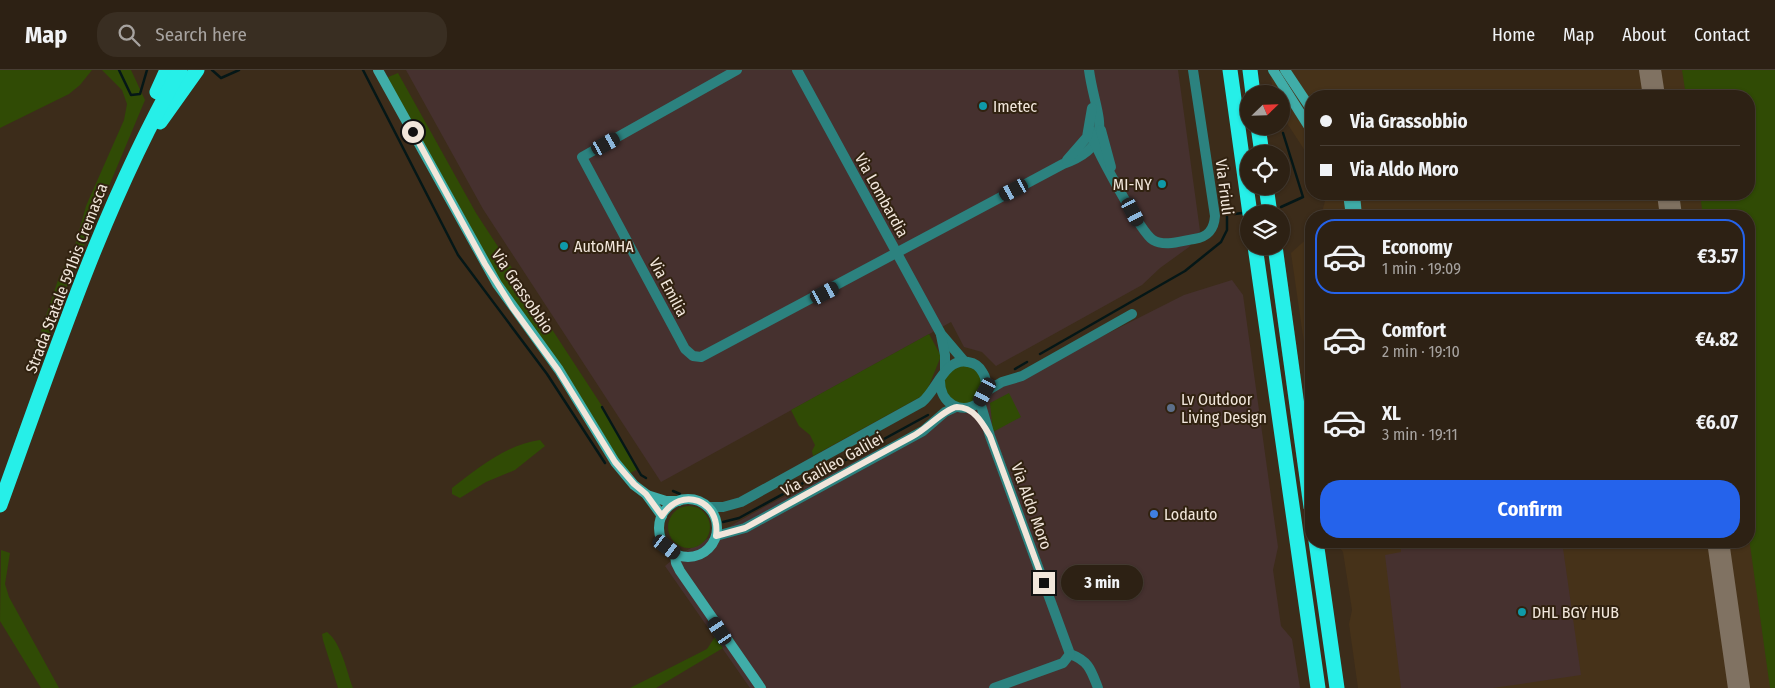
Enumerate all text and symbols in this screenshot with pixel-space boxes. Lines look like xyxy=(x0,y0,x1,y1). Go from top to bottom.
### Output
search box xyxy=(97,12,447,57)
text: Map xyxy=(25,21,67,49)
icon: search xyxy=(115,21,143,49)
text: Search here xyxy=(155,23,247,46)
text: Home xyxy=(1492,24,1535,46)
text: Map xyxy=(1563,24,1594,46)
text: About xyxy=(1622,24,1666,46)
text: Contact xyxy=(1694,24,1750,46)
north arrow xyxy=(1240,85,1290,135)
map controls xyxy=(1240,85,1290,255)
place label: Imetec xyxy=(993,97,1037,116)
marker: Imetec xyxy=(977,100,989,112)
text: Via Grassobbio xyxy=(1350,110,1468,133)
route start xyxy=(402,121,424,143)
car xyxy=(589,130,622,158)
button: locate xyxy=(1240,145,1290,195)
street label: Via Lombardia xyxy=(851,150,912,241)
street label: Via Friuli xyxy=(1212,158,1237,216)
text: Via Aldo Moro xyxy=(1350,158,1459,181)
place label: MI-NY xyxy=(1113,175,1152,194)
car xyxy=(997,176,1030,204)
marker: MI-NY xyxy=(1156,178,1168,190)
street label: Strada Statale 591bis Cremasca xyxy=(21,180,112,376)
car xyxy=(1119,195,1146,229)
button: layers xyxy=(1240,205,1290,255)
icon: car xyxy=(1322,234,1367,279)
text: Economy xyxy=(1382,236,1452,259)
place label: AutoMHA xyxy=(574,237,634,256)
marker: AutoMHA xyxy=(558,240,570,252)
text: €3.57 xyxy=(1697,245,1738,268)
street label: Via Grassobbio xyxy=(488,246,558,337)
street label: Via Emilia xyxy=(645,255,692,320)
text: 1 min · 19:09 xyxy=(1382,259,1461,278)
car xyxy=(808,279,841,307)
icon: car xyxy=(1322,317,1367,362)
text: Comfort xyxy=(1382,319,1446,342)
text: €4.82 xyxy=(1696,328,1738,351)
text: 2 min · 19:10 xyxy=(1382,342,1460,361)
car xyxy=(971,375,998,409)
place label: Lv Outdoor Living Design xyxy=(1181,390,1267,427)
icon: car xyxy=(1322,400,1367,445)
marker: Lv Outdoor Living Design xyxy=(1165,402,1177,414)
text: XL xyxy=(1382,402,1401,425)
text: €6.07 xyxy=(1696,411,1738,434)
text: 3 min · 19:11 xyxy=(1382,425,1458,444)
street label: Via Galileo Galilei xyxy=(778,428,887,500)
street label: Via Aldo Moro xyxy=(1007,460,1056,552)
button: Confirm xyxy=(1320,480,1740,538)
place label: Lodauto xyxy=(1164,505,1217,524)
marker: Lodauto xyxy=(1148,508,1160,520)
car xyxy=(650,532,683,562)
callout: 3 min xyxy=(1062,566,1144,600)
route end xyxy=(1033,572,1055,594)
text: 3 min xyxy=(1084,573,1120,592)
place label: DHL BGY HUB xyxy=(1532,603,1619,622)
marker: DHL BGY HUB xyxy=(1516,606,1528,618)
car xyxy=(705,614,734,648)

